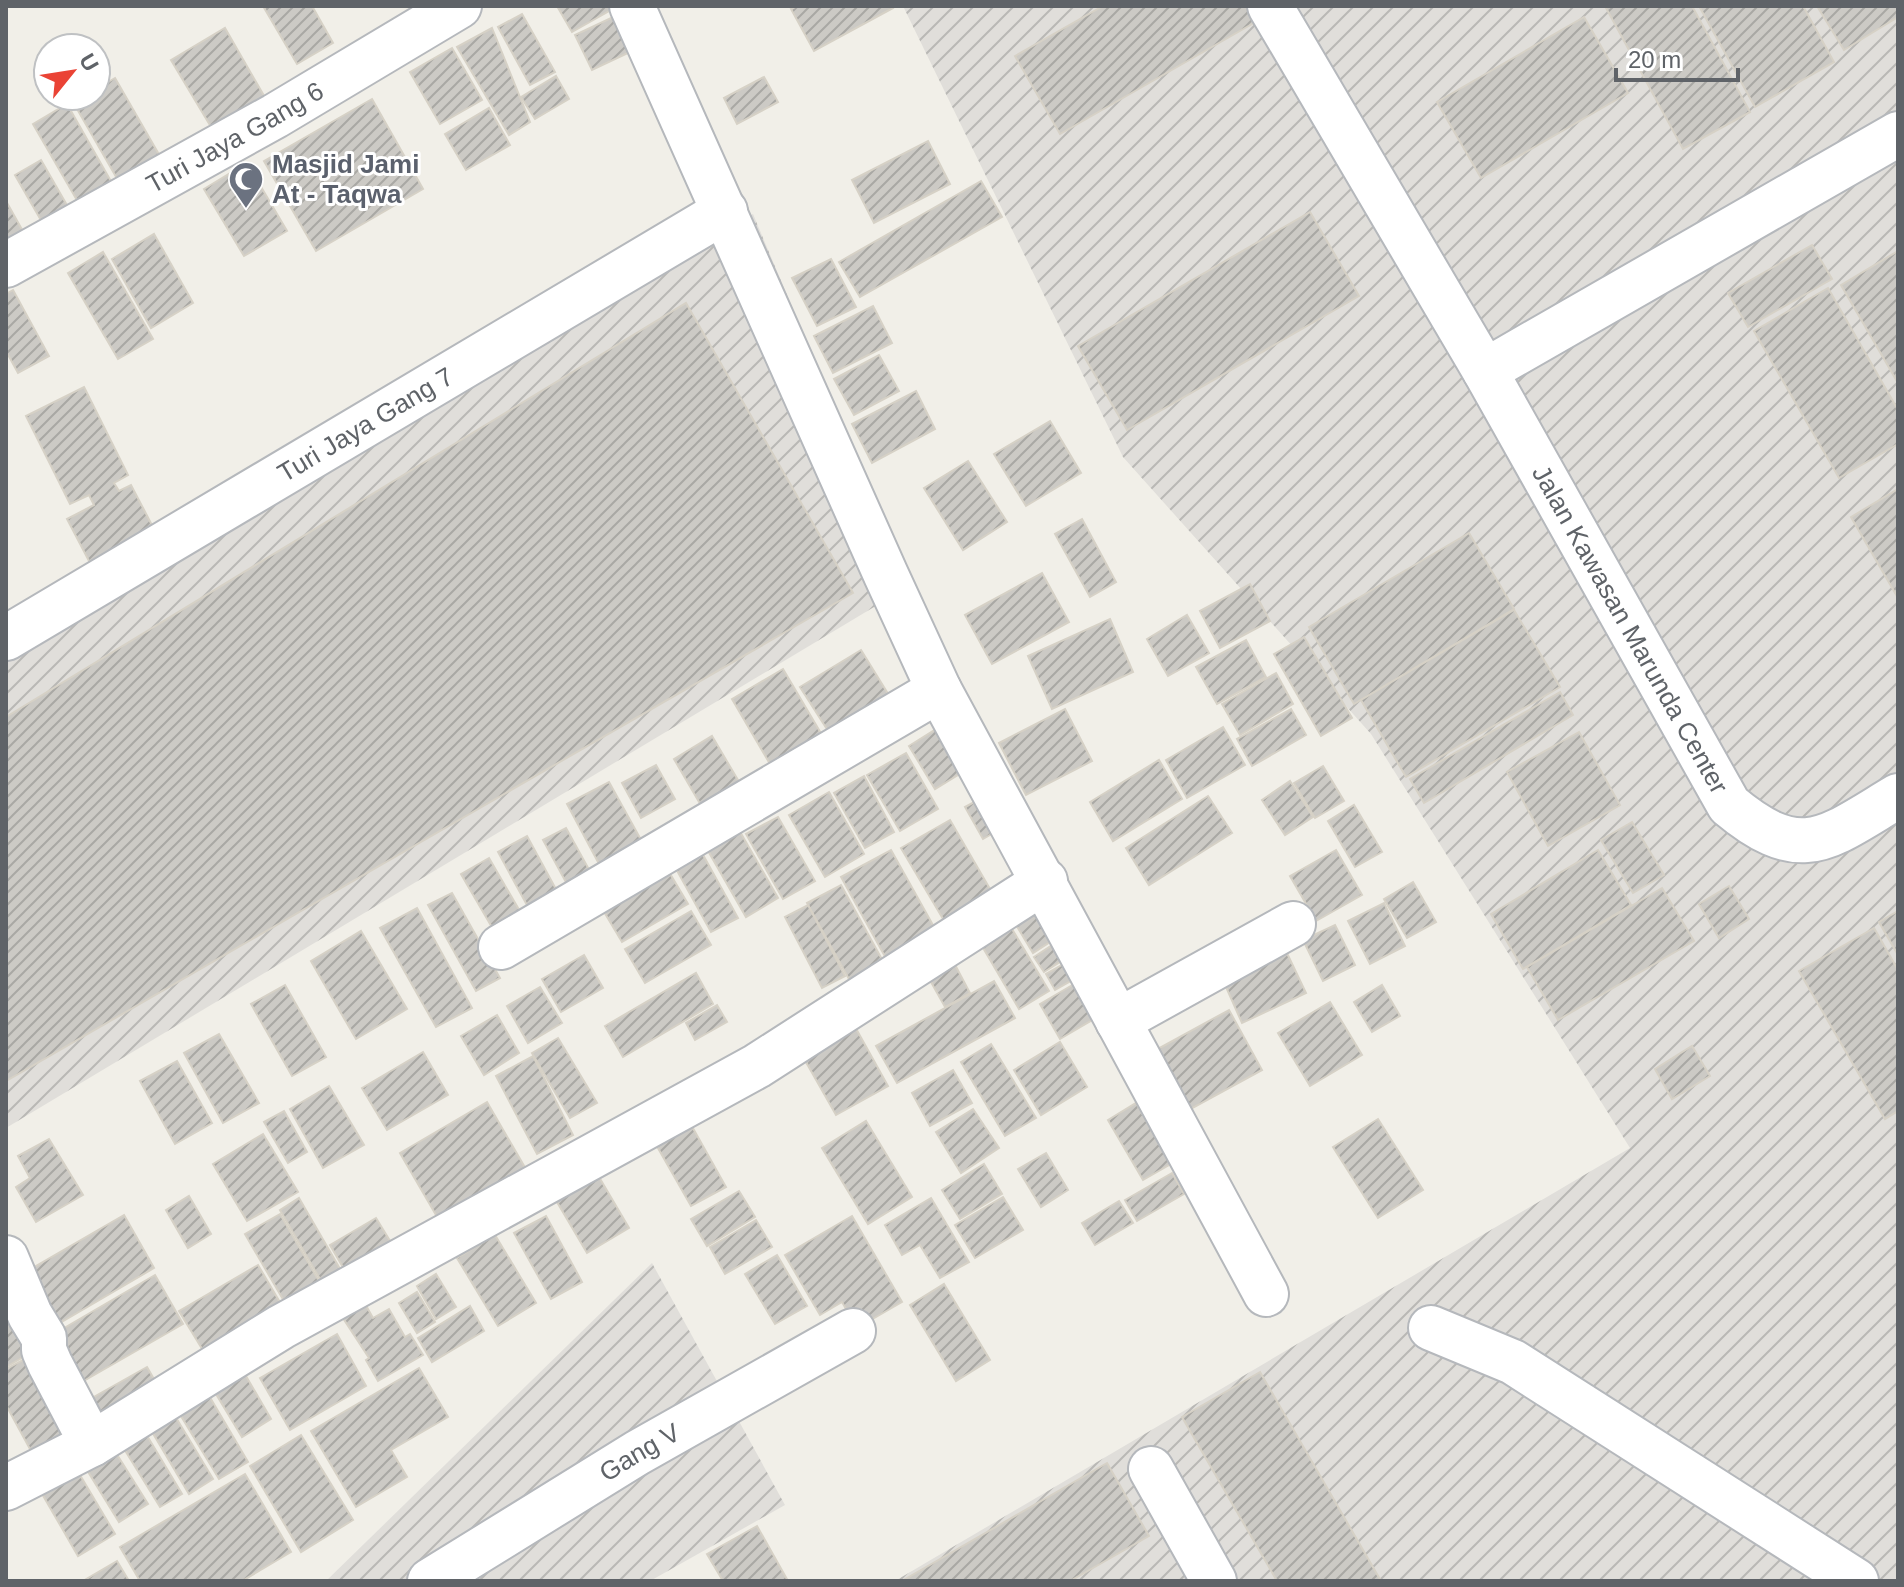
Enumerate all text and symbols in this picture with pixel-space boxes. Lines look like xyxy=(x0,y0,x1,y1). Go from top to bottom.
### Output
north arrow xyxy=(32,32,112,112)
scale bar xyxy=(1616,32,1738,82)
text: 20 m xyxy=(1628,46,1681,73)
text: U xyxy=(74,49,104,75)
street label: Turi Jaya Gang 6 xyxy=(141,76,329,199)
place label: Masjid Jami At - Taqwa xyxy=(272,149,419,209)
mosque icon: Masjid Jami At - Taqwa xyxy=(227,160,265,210)
street label: Turi Jaya Gang 7 xyxy=(272,361,458,488)
street label: Jalan Kawasan Marunda Center xyxy=(1526,460,1735,799)
street label: Gang V xyxy=(594,1417,686,1488)

